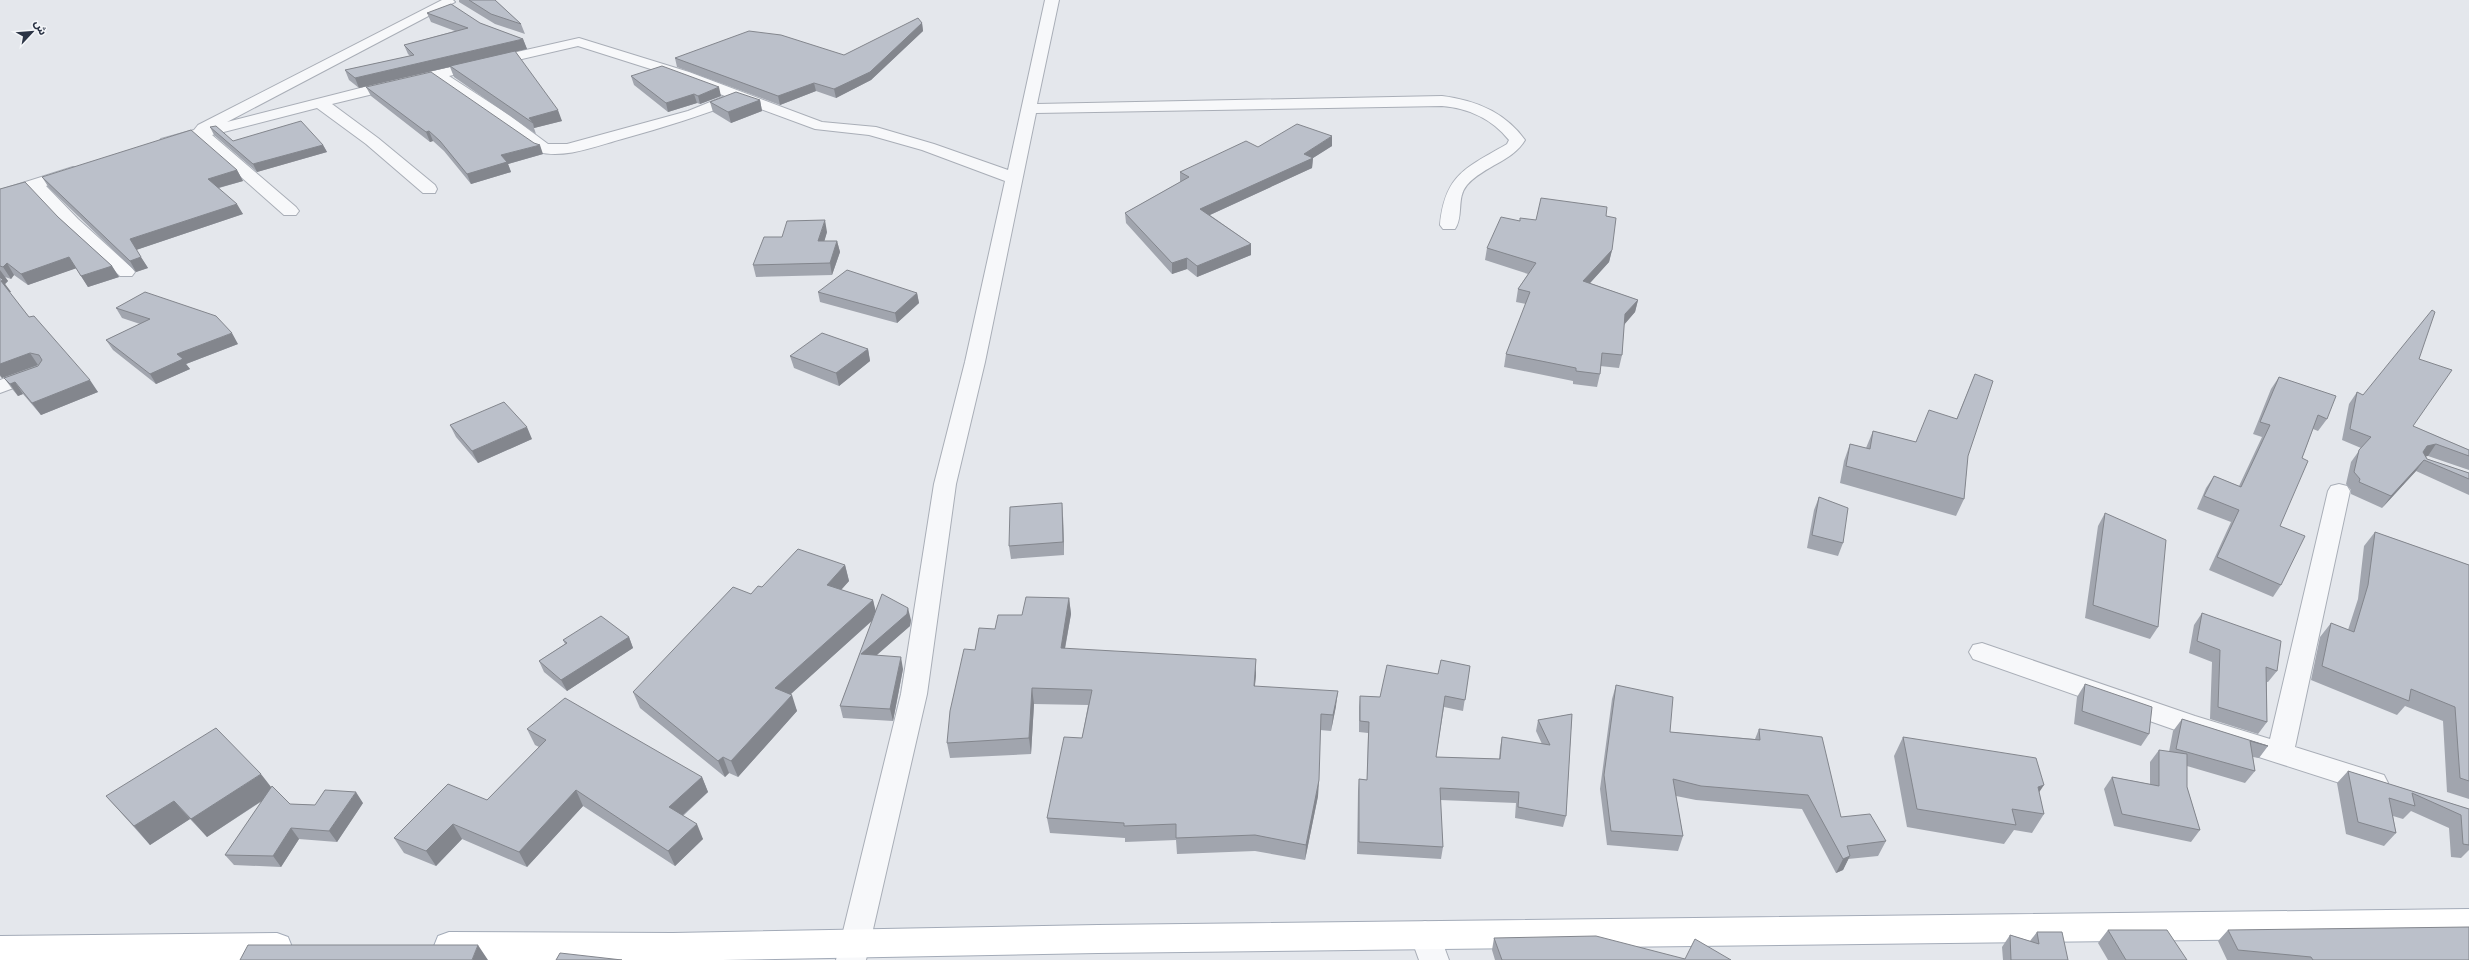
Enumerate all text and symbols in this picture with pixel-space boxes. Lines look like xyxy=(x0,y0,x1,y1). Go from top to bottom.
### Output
north arrow xyxy=(12,12,52,52)
text: ش xyxy=(31,18,51,37)

